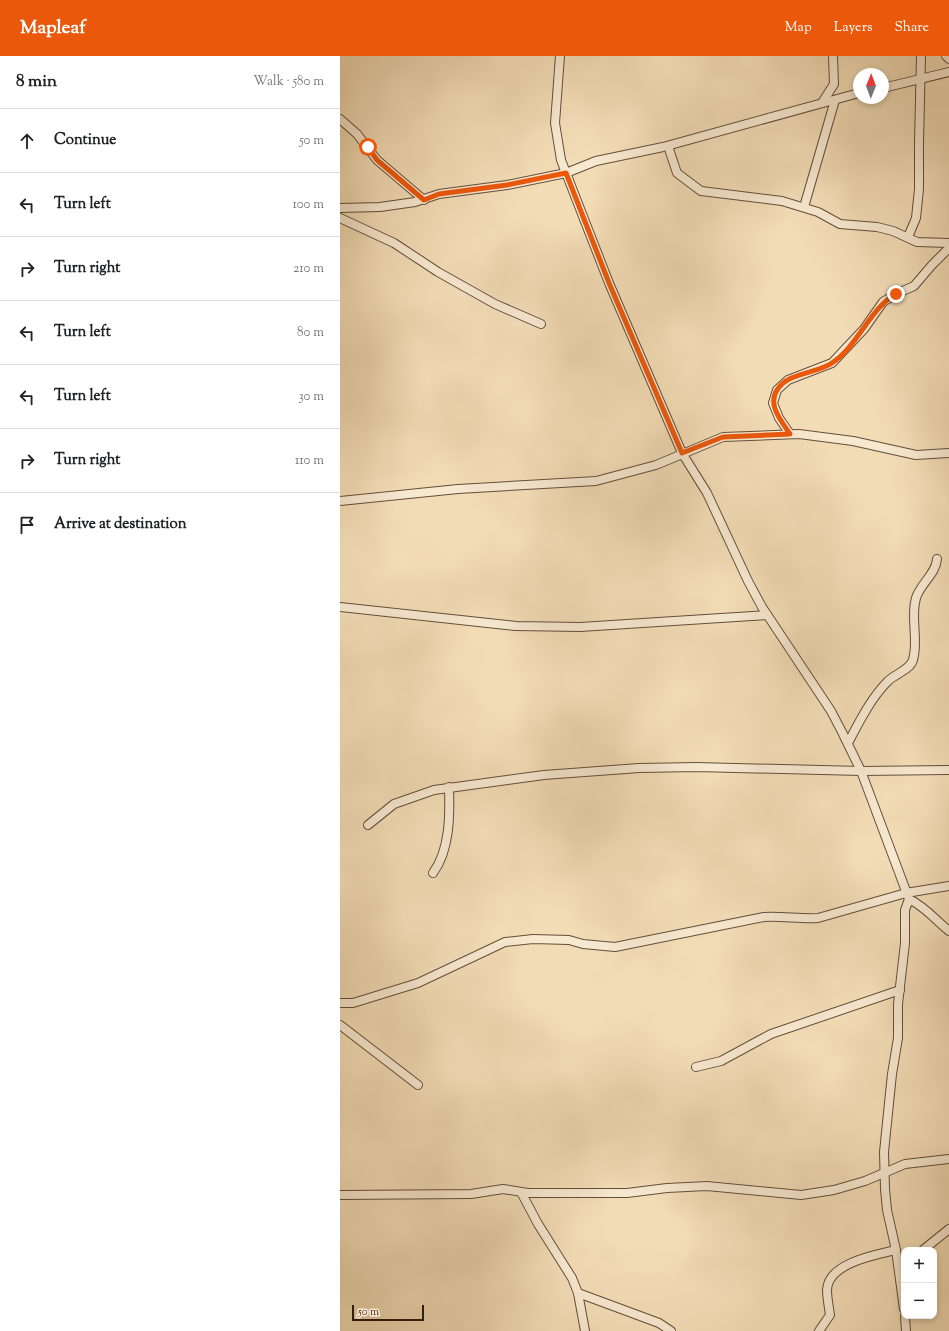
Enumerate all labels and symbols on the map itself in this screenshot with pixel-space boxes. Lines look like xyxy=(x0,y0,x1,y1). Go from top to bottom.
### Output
north arrow xyxy=(853,68,889,104)
route start xyxy=(359,138,377,156)
route end xyxy=(887,285,905,303)
scale bar xyxy=(352,1303,424,1322)

